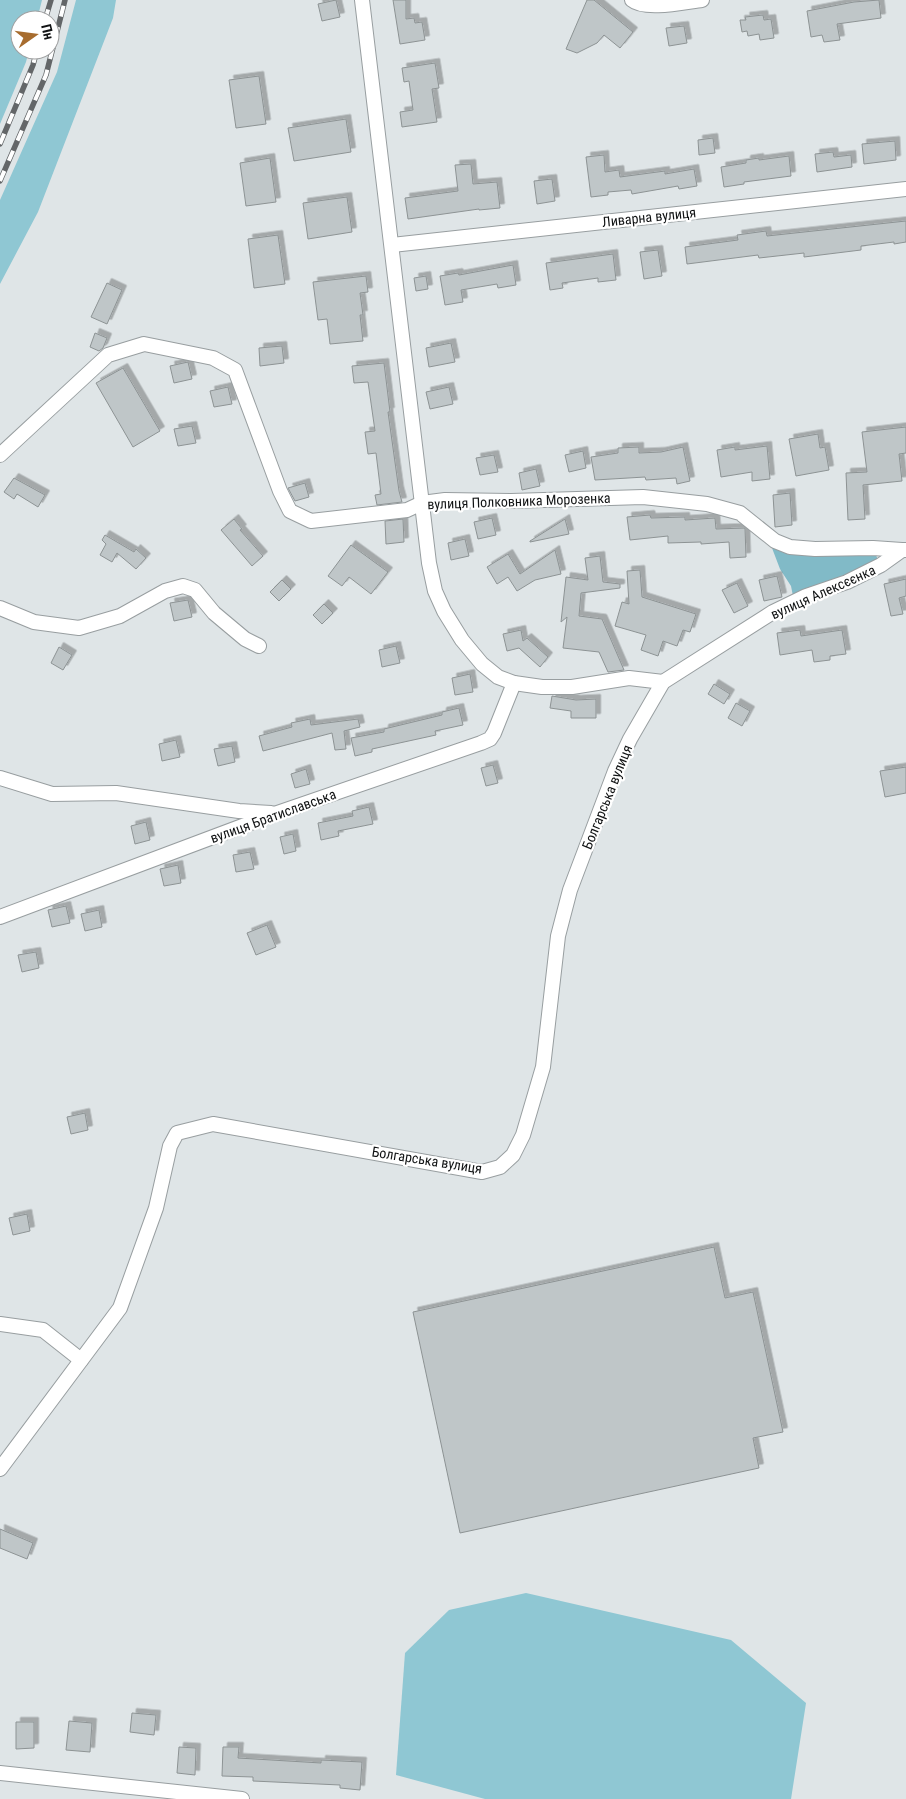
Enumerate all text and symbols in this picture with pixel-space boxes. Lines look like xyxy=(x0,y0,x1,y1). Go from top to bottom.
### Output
north arrow xyxy=(10,10,60,60)
text: Пн xyxy=(38,22,57,41)
street label: Ливарна вулиця xyxy=(601,204,697,230)
street label: вулиця Полковника Морозенка xyxy=(427,490,611,512)
street label: вулиця Алексєєнка xyxy=(768,562,878,622)
street label: Болгарська вулиця xyxy=(579,742,635,852)
street label: вулиця Братиславська xyxy=(208,786,338,846)
street label: Болгарська вулиця xyxy=(371,1143,483,1177)

